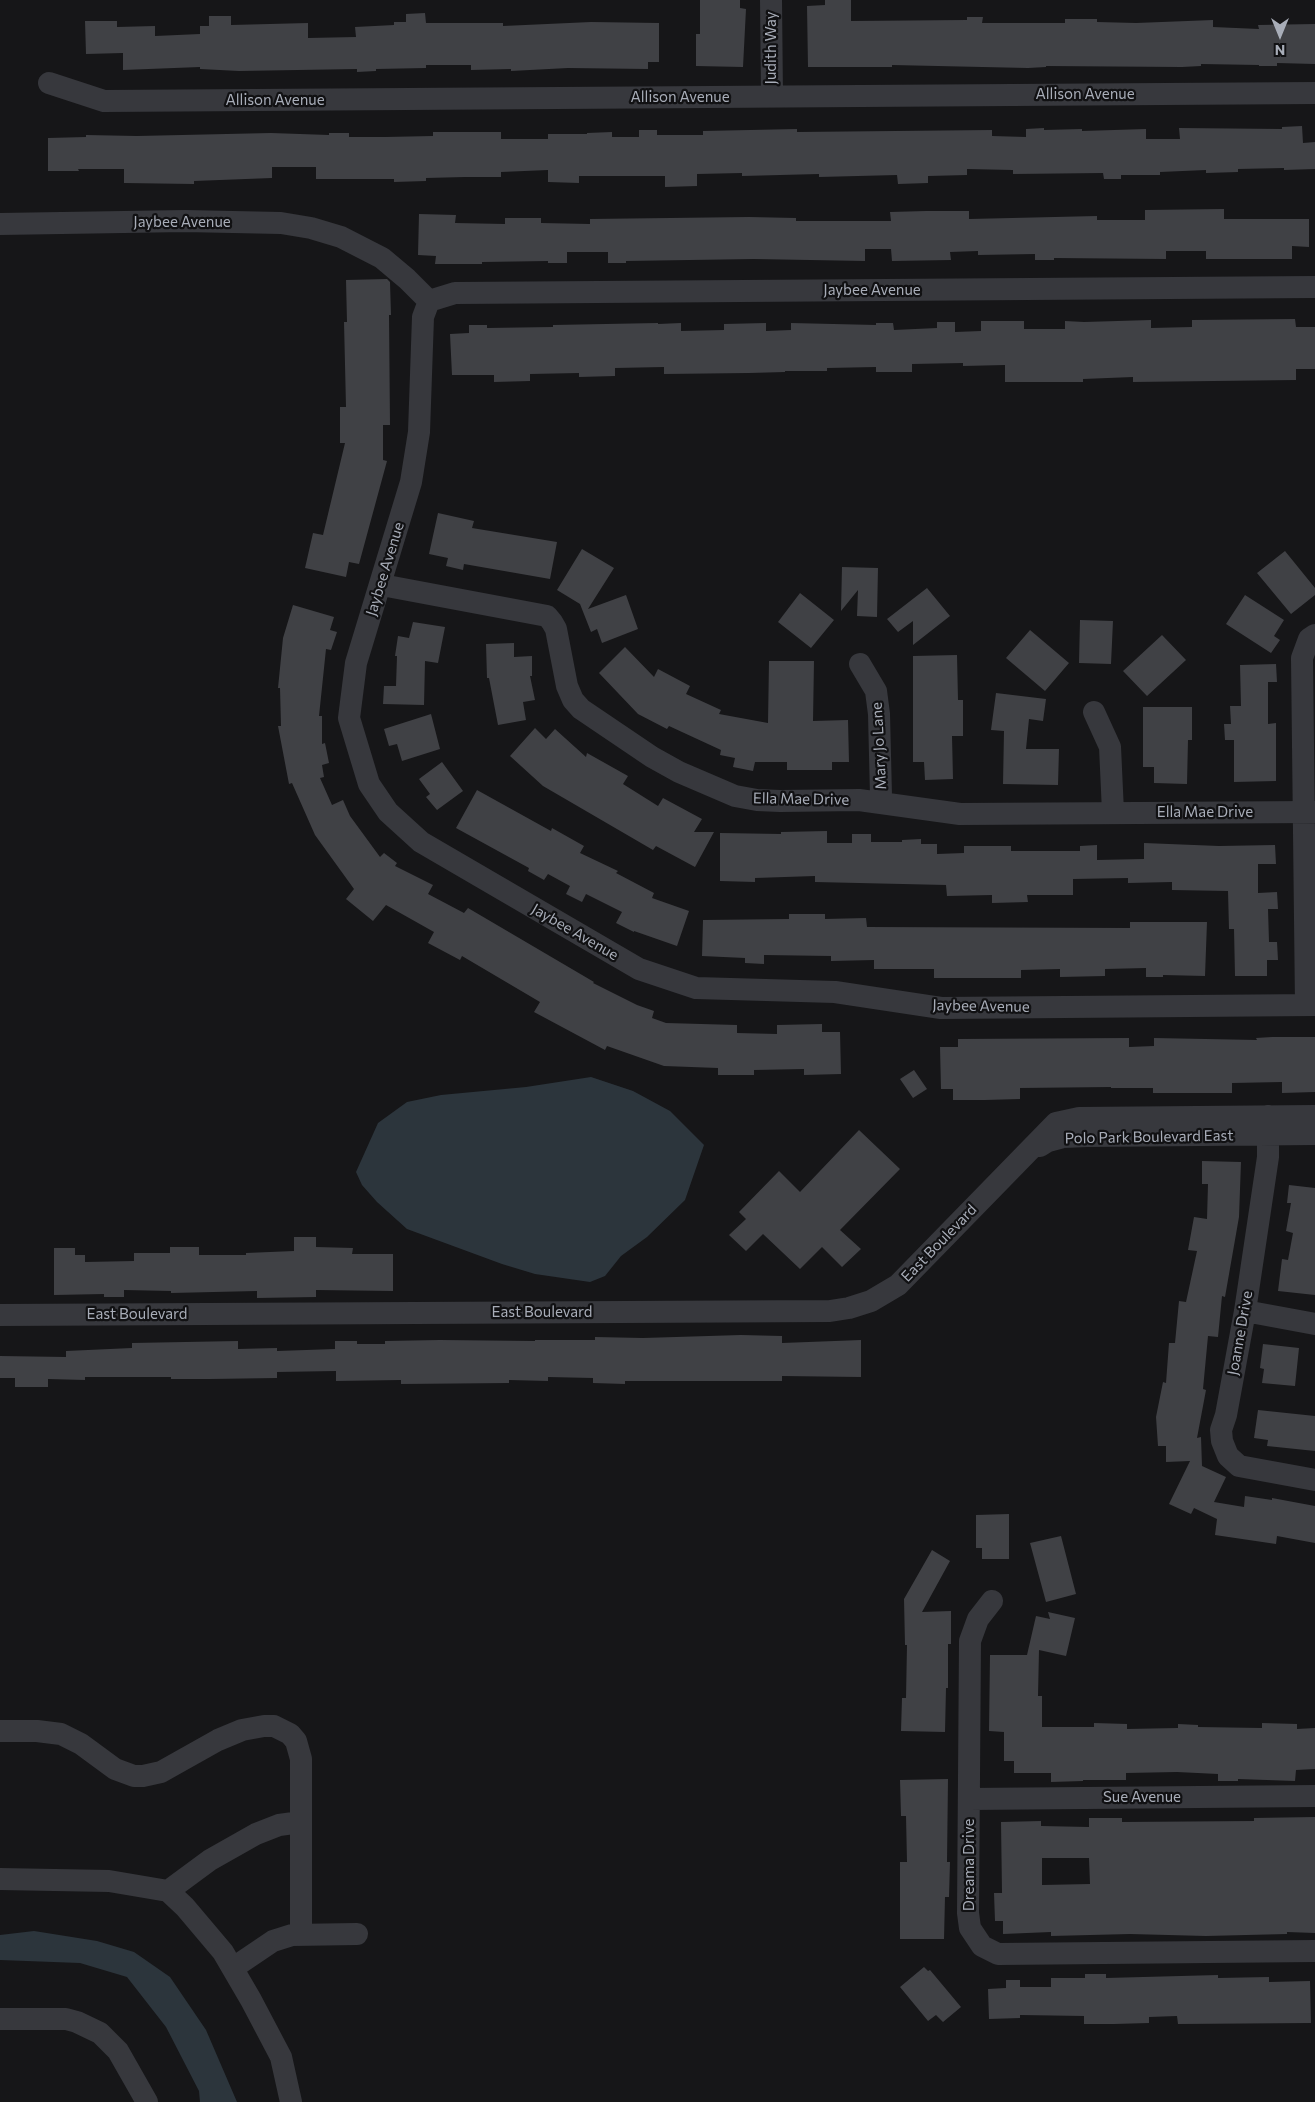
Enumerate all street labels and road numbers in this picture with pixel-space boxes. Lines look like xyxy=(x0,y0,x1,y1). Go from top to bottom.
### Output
street label: Judith Way xyxy=(762,12,780,84)
street label: Allison Avenue xyxy=(1035,85,1135,103)
street label: Allison Avenue xyxy=(630,88,730,106)
street label: Allison Avenue xyxy=(225,91,325,109)
street label: Jaybee Avenue xyxy=(133,213,231,231)
street label: Jaybee Avenue xyxy=(823,281,921,299)
street label: Jaybee Avenue xyxy=(362,520,408,618)
street label: Mary Jo Lane xyxy=(868,702,890,790)
street label: Ella Mae Drive xyxy=(753,789,849,809)
street label: Ella Mae Drive xyxy=(1157,803,1253,821)
street label: Jaybee Avenue xyxy=(528,900,622,964)
street label: Jaybee Avenue xyxy=(932,996,1030,1016)
street label: Polo Park Boulevard East xyxy=(1064,1127,1234,1147)
street label: East Boulevard xyxy=(897,1200,981,1286)
street label: Joanne Drive xyxy=(1224,1289,1256,1377)
street label: East Boulevard xyxy=(492,1303,592,1321)
street label: East Boulevard xyxy=(87,1305,187,1323)
street label: Sue Avenue xyxy=(1103,1788,1181,1806)
street label: Dreama Drive xyxy=(960,1819,978,1911)

